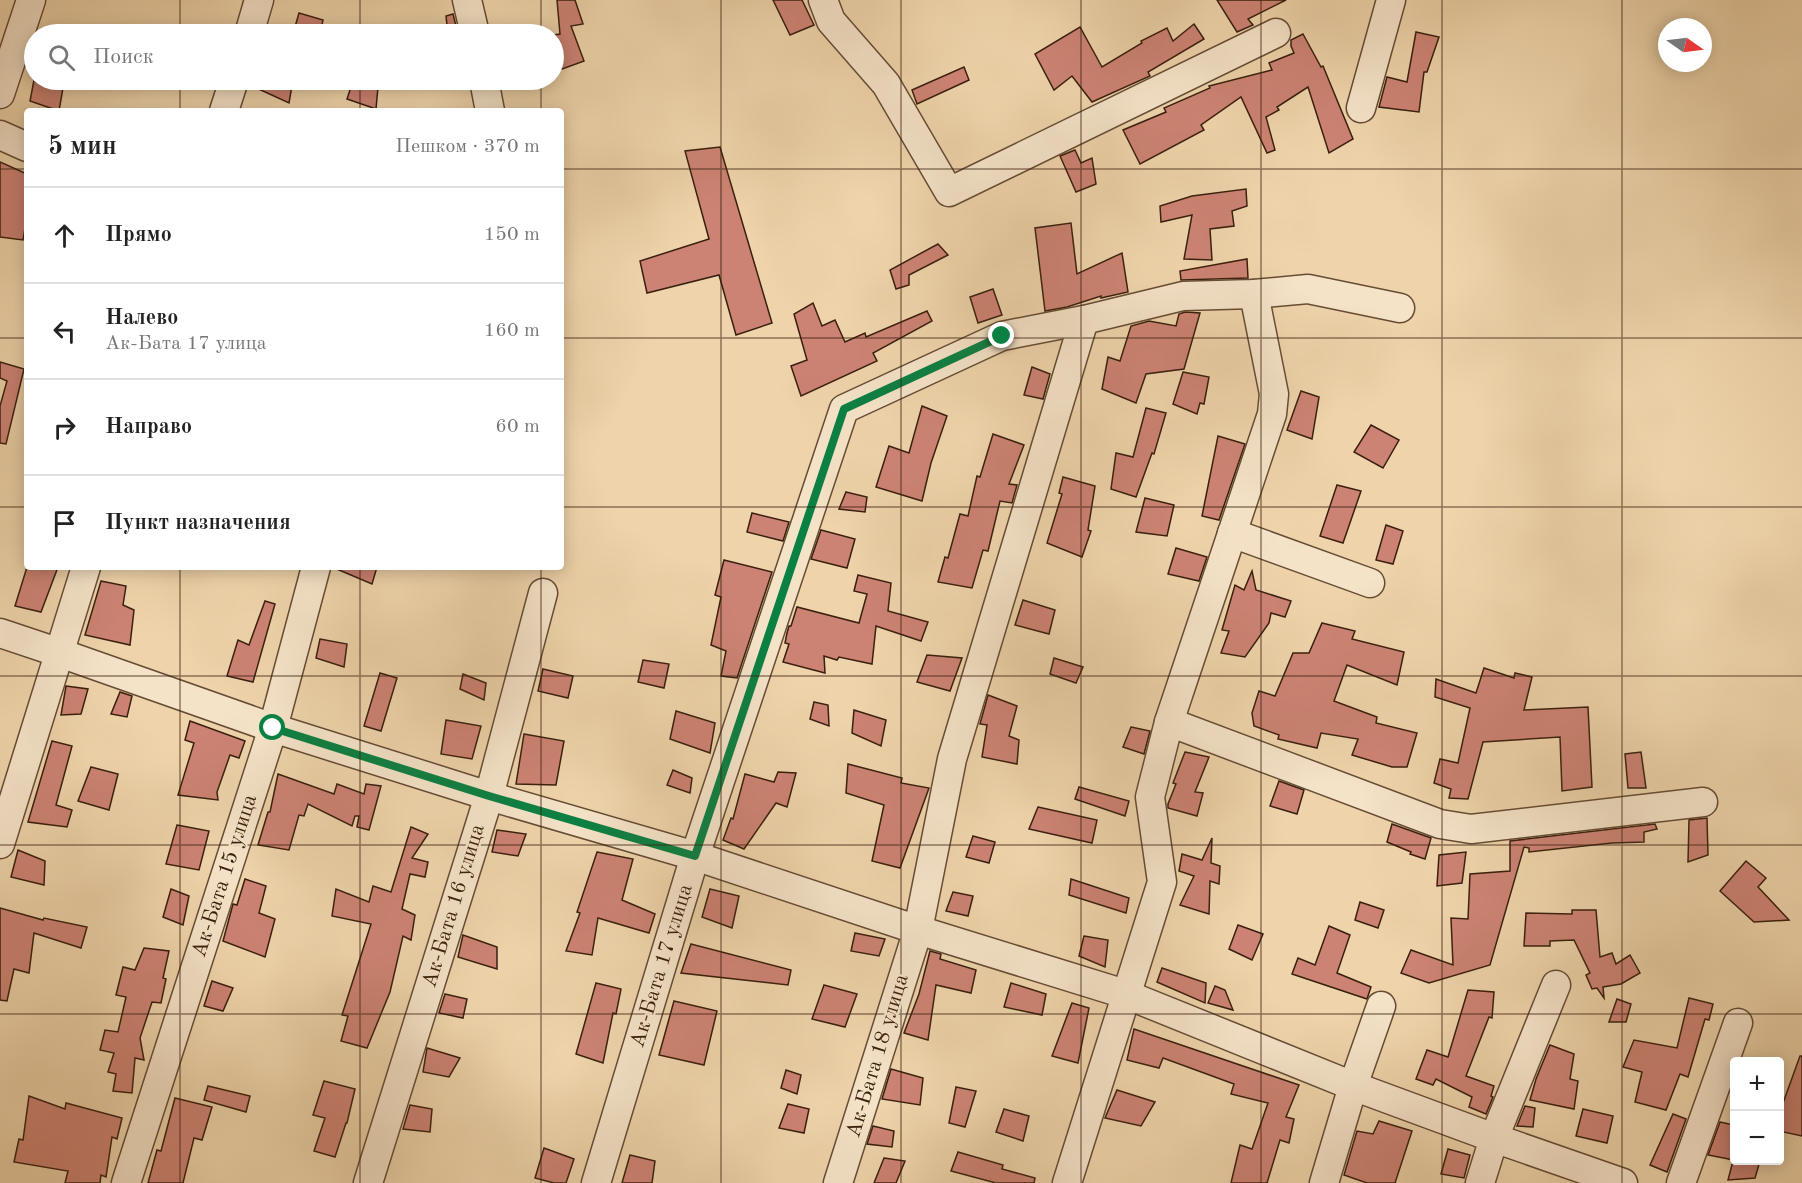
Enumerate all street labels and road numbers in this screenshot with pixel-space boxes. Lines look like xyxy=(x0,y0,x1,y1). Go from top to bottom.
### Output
street label: Ак-Бата 15 улица xyxy=(189,792,261,960)
street label: Ак-Бата 16 улица xyxy=(419,822,489,990)
street label: Ак-Бата 17 улица xyxy=(627,882,697,1050)
street label: Ак-Бата 18 улица xyxy=(843,972,913,1140)

